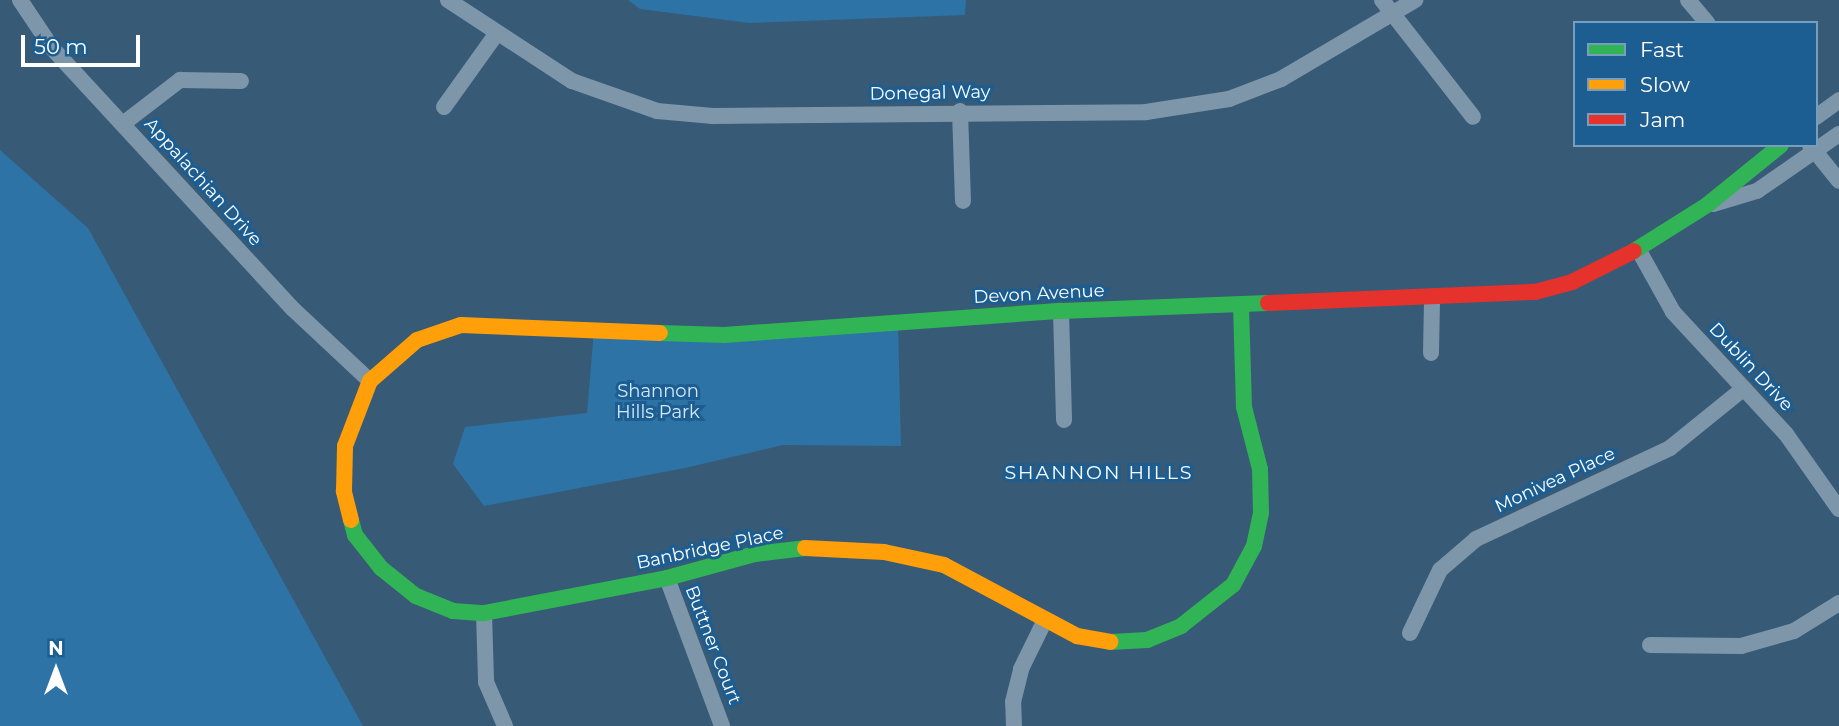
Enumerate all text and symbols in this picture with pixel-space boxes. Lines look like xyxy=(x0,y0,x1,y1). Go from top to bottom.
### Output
scale bar xyxy=(24,21,144,65)
legend xyxy=(1573,21,1818,147)
text: 50 m xyxy=(34,34,88,59)
text: Fast xyxy=(1640,37,1684,62)
text: Slow xyxy=(1640,72,1690,97)
street label: Donegal Way xyxy=(869,81,991,105)
text: Jam xyxy=(1640,107,1685,132)
street label: Appalachian Drive xyxy=(140,113,266,251)
street label: Devon Avenue xyxy=(973,280,1105,308)
street label: Dublin Drive xyxy=(1705,318,1797,416)
park label: Shannon Hills Park xyxy=(616,381,700,424)
street label: Monivea Place xyxy=(1491,443,1619,517)
district label: SHANNON HILLS xyxy=(1006,462,1192,484)
street label: Banbridge Place xyxy=(634,522,786,574)
street label: Buttner Court xyxy=(680,583,746,707)
north arrow xyxy=(21,635,91,705)
text: N xyxy=(48,637,64,660)

